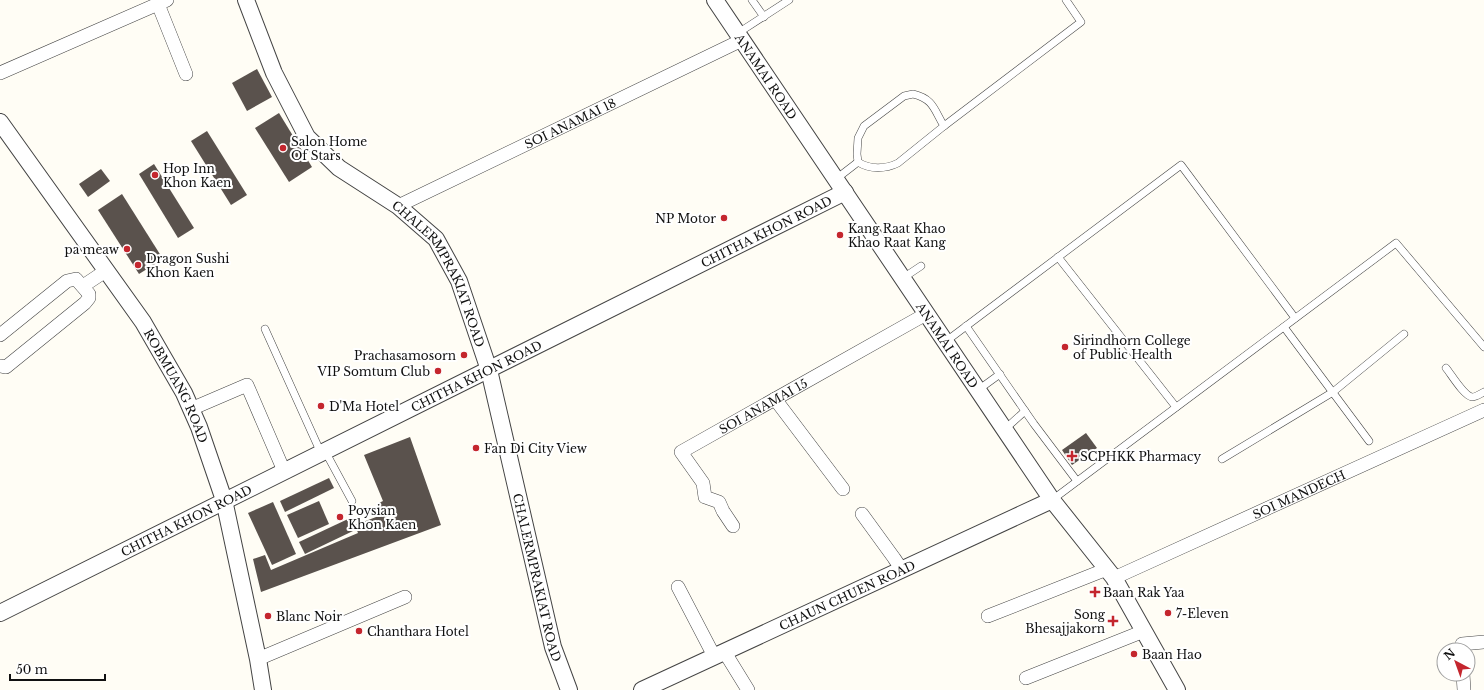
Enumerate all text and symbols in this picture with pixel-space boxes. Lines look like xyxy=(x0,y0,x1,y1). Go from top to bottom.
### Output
street label: ANAMAI ROAD xyxy=(732,30,801,122)
street label: SOI ANAMAI 18 xyxy=(522,95,618,151)
place label: Salon Home Of Stars xyxy=(291,134,367,163)
marker: Salon Home Of Stars xyxy=(278,143,288,153)
place label: Hop Inn Khon Kaen xyxy=(163,161,231,190)
marker: Hop Inn Khon Kaen xyxy=(150,170,160,180)
street label: CHITHA KHON ROAD xyxy=(698,192,834,270)
street label: CHALERMPRAKIAT ROAD xyxy=(390,197,488,349)
place label: NP Motor xyxy=(655,211,716,226)
marker: NP Motor xyxy=(719,213,729,223)
place label: Kang Raat Khao Khao Raat Kang xyxy=(848,221,947,250)
marker: Kang Raat Khao Khao Raat Kang xyxy=(835,230,845,240)
place label: pa meaw xyxy=(65,242,120,257)
marker: pa meaw xyxy=(122,244,132,254)
place label: Dragon Sushi Khon Kaen xyxy=(146,251,229,280)
marker: Dragon Sushi Khon Kaen xyxy=(133,260,143,270)
street label: ANAMAI ROAD xyxy=(913,298,982,391)
street label: ROBMUANG ROAD xyxy=(141,326,211,445)
place label: Sirindhorn College of Public Health xyxy=(1073,333,1191,362)
street label: CHITHA KHON ROAD xyxy=(408,337,544,415)
marker: Sirindhorn College of Public Health xyxy=(1060,342,1070,352)
place label: Prachasamosorn xyxy=(354,348,456,363)
marker: Prachasamosorn xyxy=(459,350,469,360)
place label: VIP Somtum Club xyxy=(317,364,430,379)
marker: VIP Somtum Club xyxy=(433,366,443,376)
street label: SOI ANAMAI 15 xyxy=(716,375,810,437)
place label: D'Ma Hotel xyxy=(329,399,399,414)
marker: D'Ma Hotel xyxy=(316,401,326,411)
place label: Fan Di City View xyxy=(484,441,588,456)
marker: Fan Di City View xyxy=(471,443,481,453)
place label: SCPHKK Pharmacy xyxy=(1080,449,1201,464)
marker: SCPHKK Pharmacy xyxy=(1067,451,1077,461)
street label: SOI MANDECH xyxy=(1250,466,1348,522)
street label: CHITHA KHON ROAD xyxy=(118,481,254,559)
street label: CHALERMPRAKIAT ROAD xyxy=(510,492,565,664)
place label: Poysian Khon Kaen xyxy=(348,503,416,532)
marker: Poysian Khon Kaen xyxy=(335,512,345,522)
street label: CHAUN CHUEN ROAD xyxy=(777,557,918,633)
place label: Baan Rak Yaa xyxy=(1103,585,1185,600)
marker: Baan Rak Yaa xyxy=(1090,587,1100,597)
place label: 7-Eleven xyxy=(1176,606,1229,621)
place label: Song Bhesajjakorn xyxy=(1025,607,1106,636)
marker: 7-Eleven xyxy=(1163,608,1173,618)
place label: Blanc Noir xyxy=(276,609,342,624)
marker: Blanc Noir xyxy=(263,611,273,621)
marker: Song Bhesajjakorn xyxy=(1108,616,1118,626)
place label: Chanthara Hotel xyxy=(367,624,469,639)
marker: Chanthara Hotel xyxy=(354,626,364,636)
north arrow xyxy=(1436,642,1476,682)
text: N xyxy=(1441,645,1458,663)
place label: Baan Hao xyxy=(1142,647,1202,662)
marker: Baan Hao xyxy=(1129,649,1139,659)
scale bar xyxy=(10,656,105,682)
text: 50 m xyxy=(16,662,48,677)

